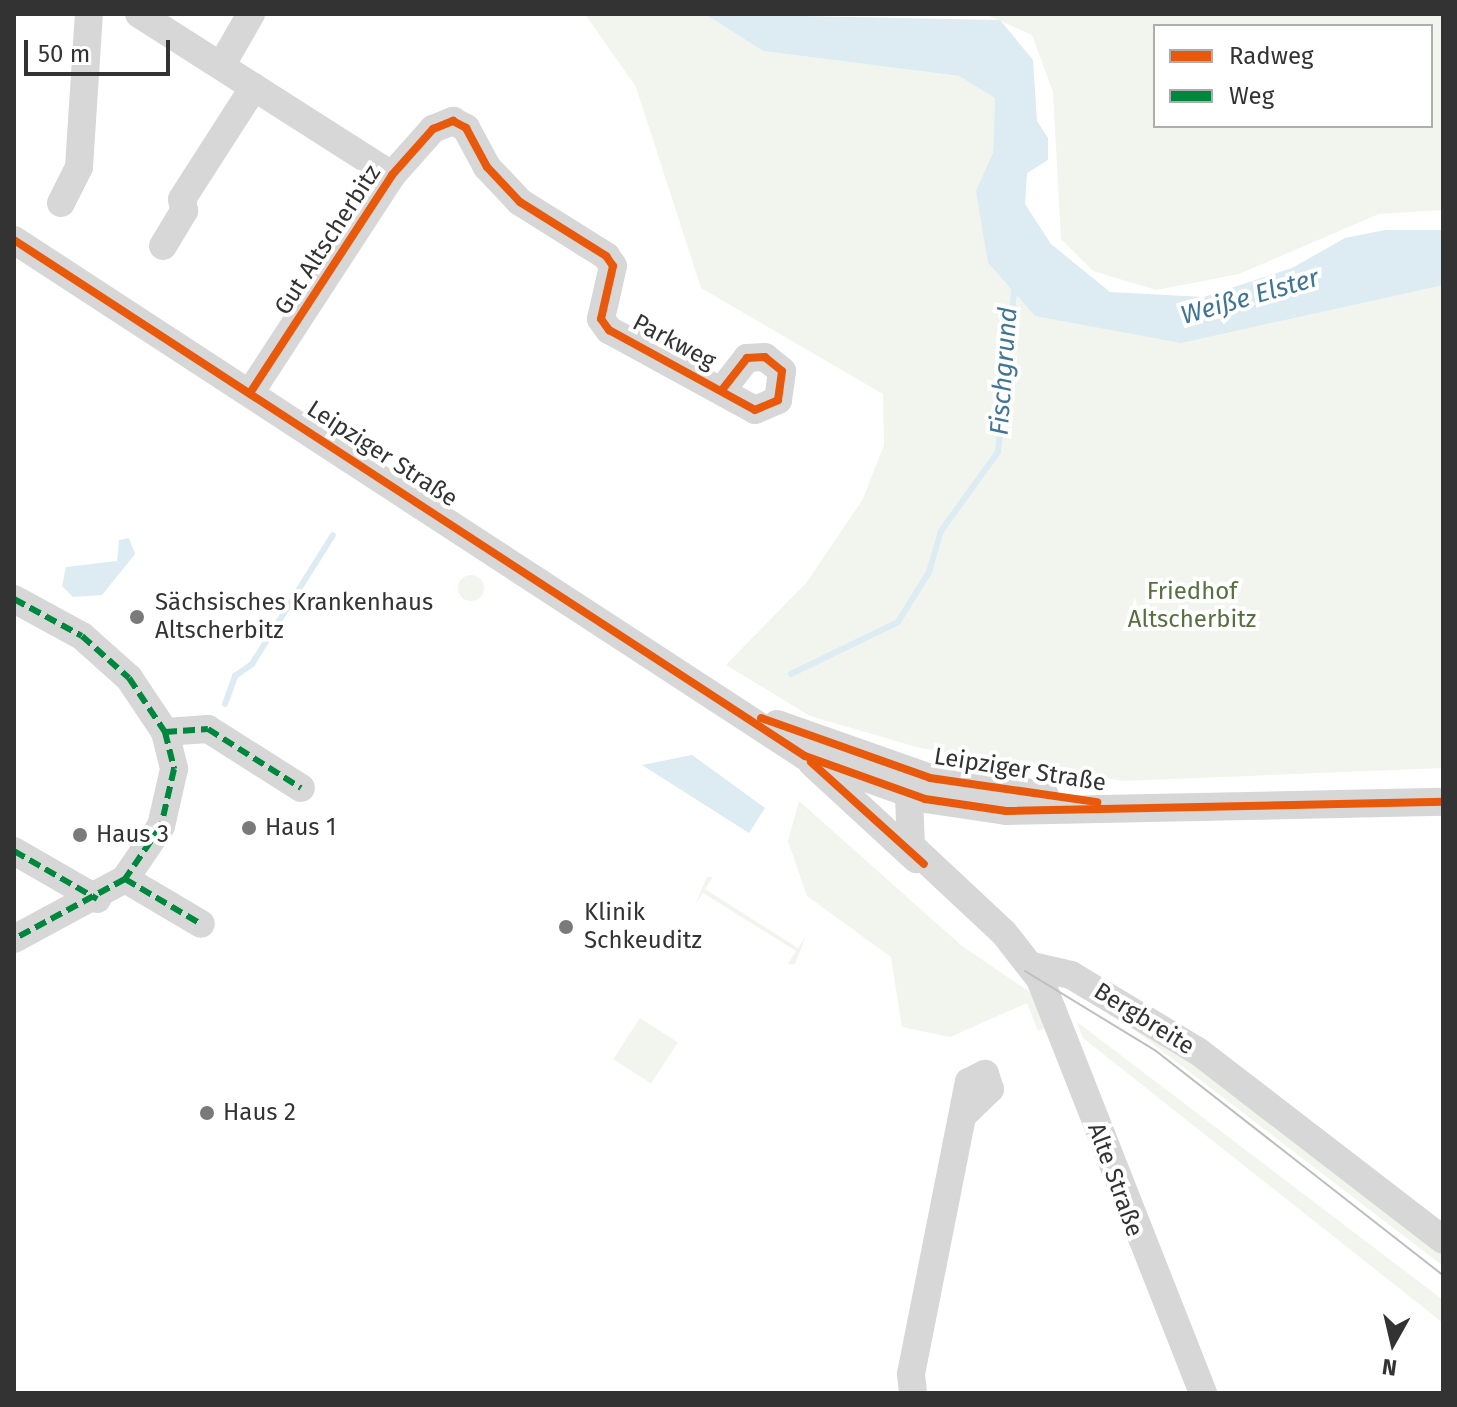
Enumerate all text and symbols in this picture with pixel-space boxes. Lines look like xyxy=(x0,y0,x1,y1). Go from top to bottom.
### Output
scale bar xyxy=(28,24,174,74)
legend xyxy=(1153,24,1433,128)
text: 50 m xyxy=(38,40,90,68)
text: Radweg xyxy=(1229,42,1313,70)
text: Weg xyxy=(1229,82,1274,110)
street label: Gut Altscherbitz xyxy=(269,160,387,320)
water label: Weiße Elster xyxy=(1177,262,1323,332)
water label: Fischgrund xyxy=(984,306,1024,436)
street label: Parkweg xyxy=(628,308,720,376)
street label: Leipziger Straße xyxy=(301,395,463,513)
park label: Friedhof Altscherbitz xyxy=(1128,578,1256,634)
place label: Sächsisches Krankenhaus Altscherbitz xyxy=(155,589,433,645)
marker: Sächsisches Krankenhaus Altscherbitz xyxy=(126,606,148,628)
street label: Leipziger Straße xyxy=(932,742,1108,798)
place label: Haus 1 xyxy=(265,814,336,842)
marker: Haus 1 xyxy=(240,819,258,837)
place label: Haus 3 xyxy=(96,821,169,849)
marker: Haus 3 xyxy=(71,826,89,844)
place label: Klinik Schkeuditz xyxy=(584,899,702,955)
marker: Klinik Schkeuditz xyxy=(555,916,577,938)
street label: Bergbreite xyxy=(1088,977,1200,1061)
place label: Haus 2 xyxy=(223,1099,296,1127)
marker: Haus 2 xyxy=(198,1104,216,1122)
street label: Alte Straße xyxy=(1081,1119,1149,1241)
north arrow xyxy=(1353,1303,1433,1383)
text: N xyxy=(1380,1353,1399,1382)

